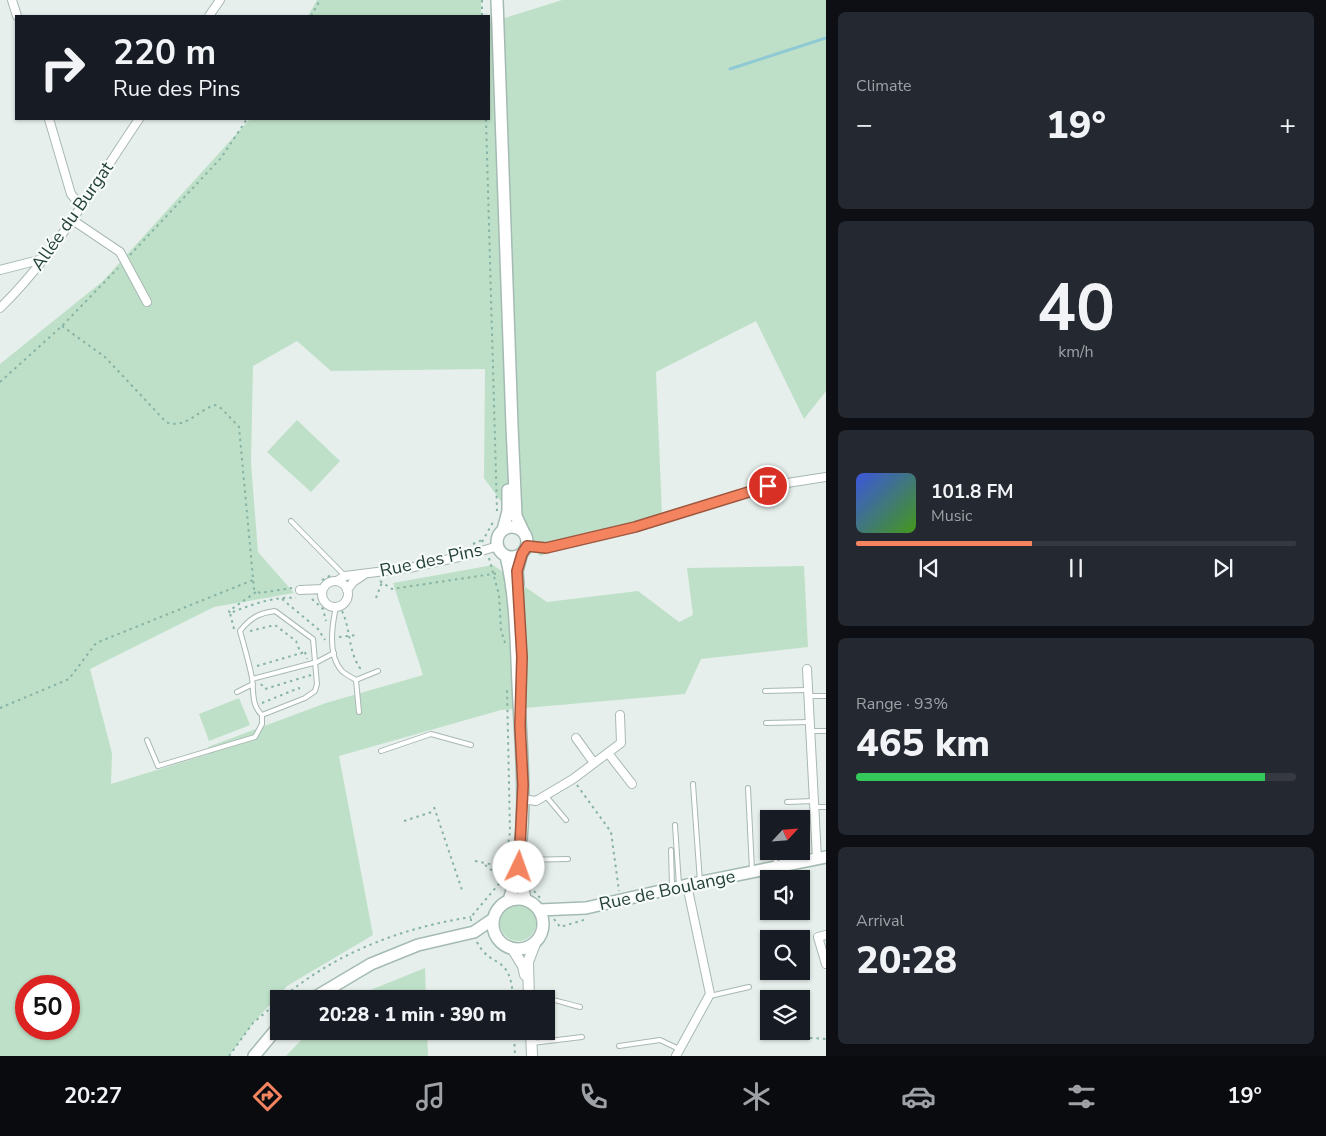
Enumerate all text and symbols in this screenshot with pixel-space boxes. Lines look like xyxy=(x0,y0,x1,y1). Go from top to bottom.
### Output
text: 220 m xyxy=(113,29,216,76)
icon: right xyxy=(30,35,95,100)
text: Rue des Pins xyxy=(113,74,240,104)
text: Climate xyxy=(856,75,911,97)
text: 19° xyxy=(1046,100,1106,151)
text: − xyxy=(856,106,873,144)
text: + xyxy=(1279,106,1296,144)
street label: Allée du Burgat xyxy=(26,156,119,275)
text: 40 xyxy=(1037,264,1115,353)
text: km/h xyxy=(1058,341,1094,363)
pin xyxy=(747,465,789,507)
icon: arrive xyxy=(754,472,782,500)
text: 101.8 FM xyxy=(931,479,1014,505)
text: Music xyxy=(931,505,972,527)
street label: Rue des Pins xyxy=(378,537,484,583)
icon: previous xyxy=(915,554,943,582)
icon: pause xyxy=(1062,554,1090,582)
icon: next xyxy=(1209,554,1237,582)
text: Range · 93% xyxy=(856,693,948,715)
text: 465 km xyxy=(856,718,990,769)
north arrow xyxy=(760,810,810,860)
map controls xyxy=(760,810,810,1040)
position arrow xyxy=(492,840,544,892)
street label: Rue de Boulange xyxy=(597,864,737,916)
button: sound xyxy=(760,870,810,920)
text: Arrival xyxy=(856,910,904,932)
button: search xyxy=(760,930,810,980)
text: 20:28 xyxy=(856,935,957,986)
speed limit sign: 50 xyxy=(15,975,80,1040)
button: layers xyxy=(760,990,810,1040)
text: 20:28 · 1 min · 390 m xyxy=(319,1002,506,1028)
icon: directions xyxy=(250,1079,285,1114)
icon: music xyxy=(413,1079,448,1114)
icon: phone xyxy=(576,1079,611,1114)
icon: climate xyxy=(739,1079,774,1114)
icon: car xyxy=(901,1079,936,1114)
icon: filters xyxy=(1064,1079,1099,1114)
text: 20:27 xyxy=(64,1081,122,1111)
text: 19° xyxy=(1227,1081,1262,1111)

